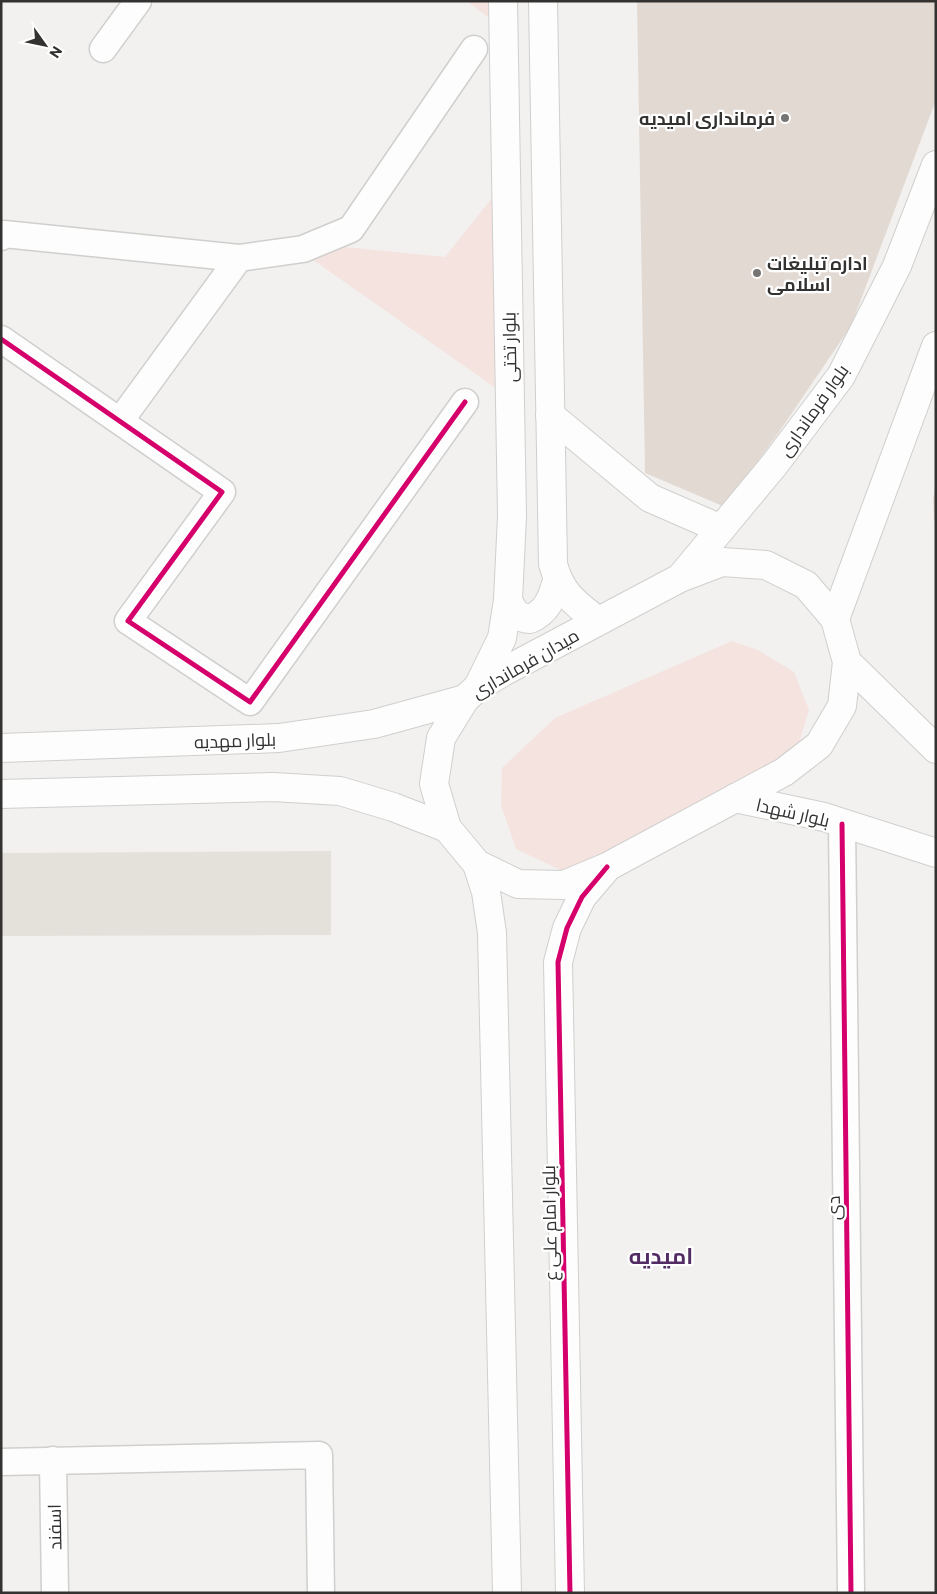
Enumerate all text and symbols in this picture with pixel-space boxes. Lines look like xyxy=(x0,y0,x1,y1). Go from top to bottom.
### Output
north arrow xyxy=(20,20,70,70)
text: N xyxy=(46,43,66,61)
place label: فرمانداری امیدیه xyxy=(639,107,775,130)
marker: فرمانداری امیدیه xyxy=(779,112,791,124)
place label: اداره تبلیغات اسلامی xyxy=(767,252,868,296)
marker: اداره تبلیغات اسلامی xyxy=(751,267,763,279)
street label: بلوار تختی xyxy=(497,311,522,382)
street label: بلوار فرمانداری xyxy=(773,360,854,461)
street label: میدان فرمانداری xyxy=(467,623,583,703)
street label: بلوار مهدیه xyxy=(194,728,276,753)
street label: بلوار شهدا xyxy=(754,793,832,832)
street label: بلوار امام علی ع xyxy=(537,1165,563,1281)
street label: دی xyxy=(822,1195,845,1221)
district label: امیدیه xyxy=(629,1242,693,1269)
street label: اسفند xyxy=(43,1504,65,1550)

